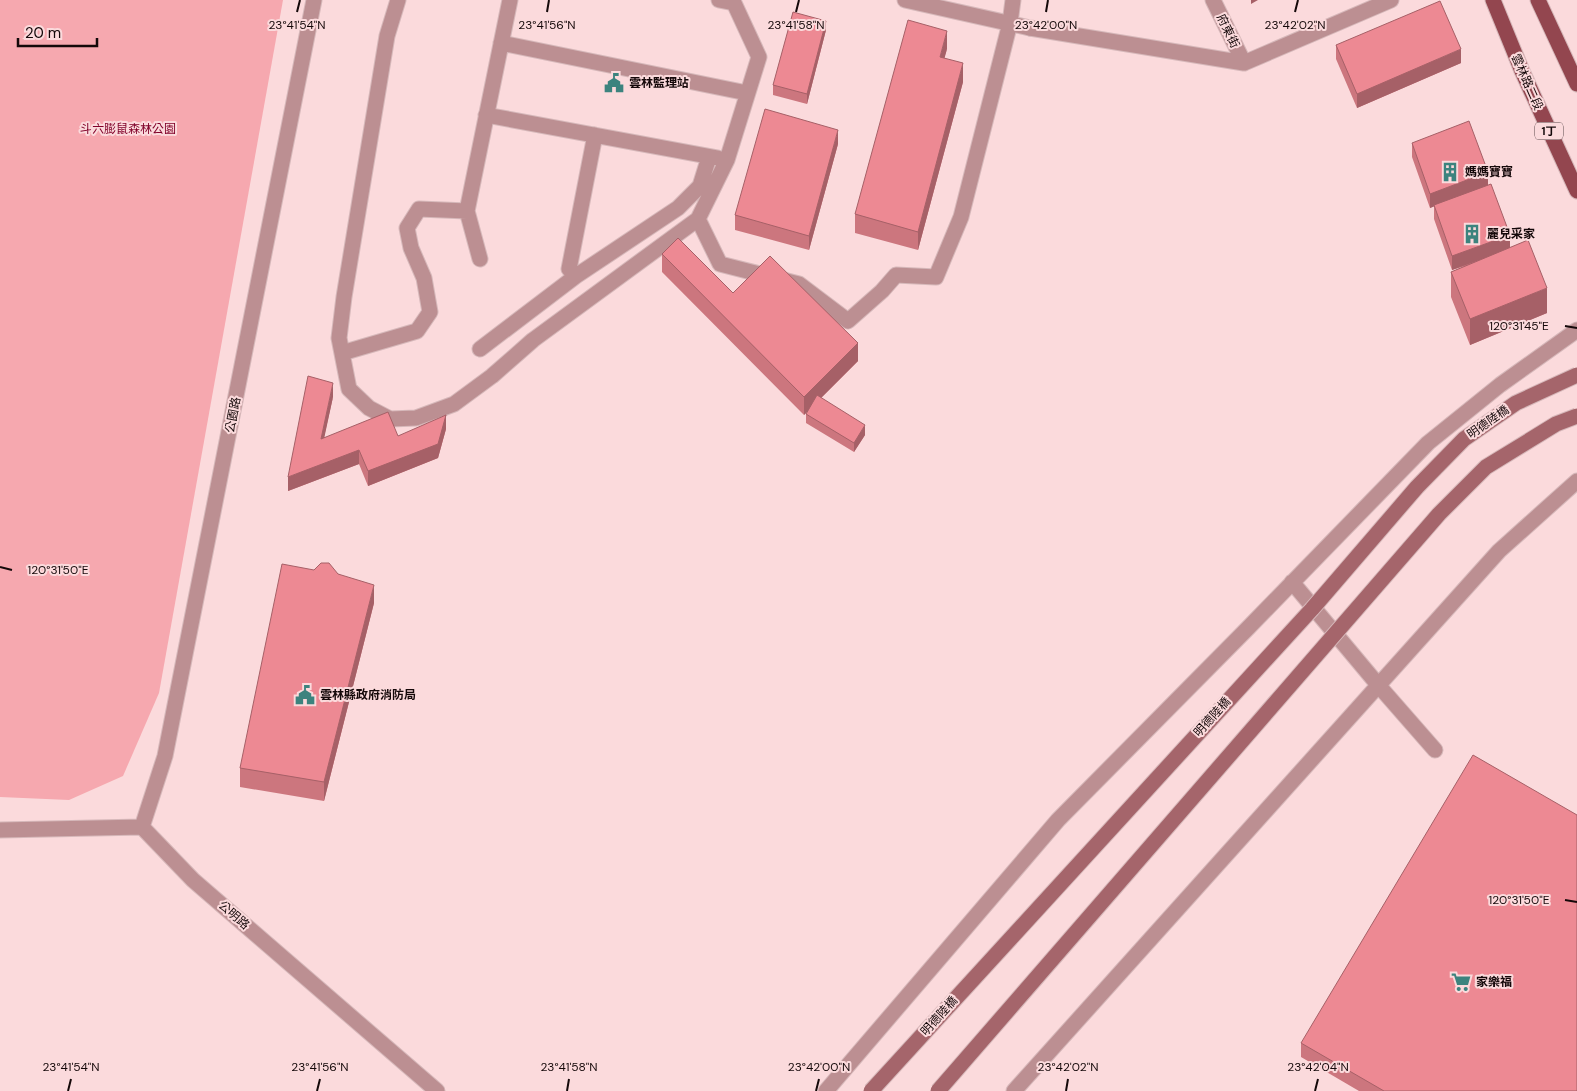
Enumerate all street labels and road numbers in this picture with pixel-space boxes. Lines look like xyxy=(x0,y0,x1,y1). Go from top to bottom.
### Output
street label: 府東街 xyxy=(1213,11,1243,51)
street label: 雲林路二段 xyxy=(1507,51,1547,113)
road number: 1丁 xyxy=(1535,122,1563,140)
street label: 公園路 xyxy=(222,396,244,434)
street label: 明德陸橋 xyxy=(1464,402,1512,442)
street label: 明德陸橋 xyxy=(1190,694,1234,740)
street label: 公明路 xyxy=(215,897,253,933)
street label: 明德陸橋 xyxy=(917,993,961,1039)

